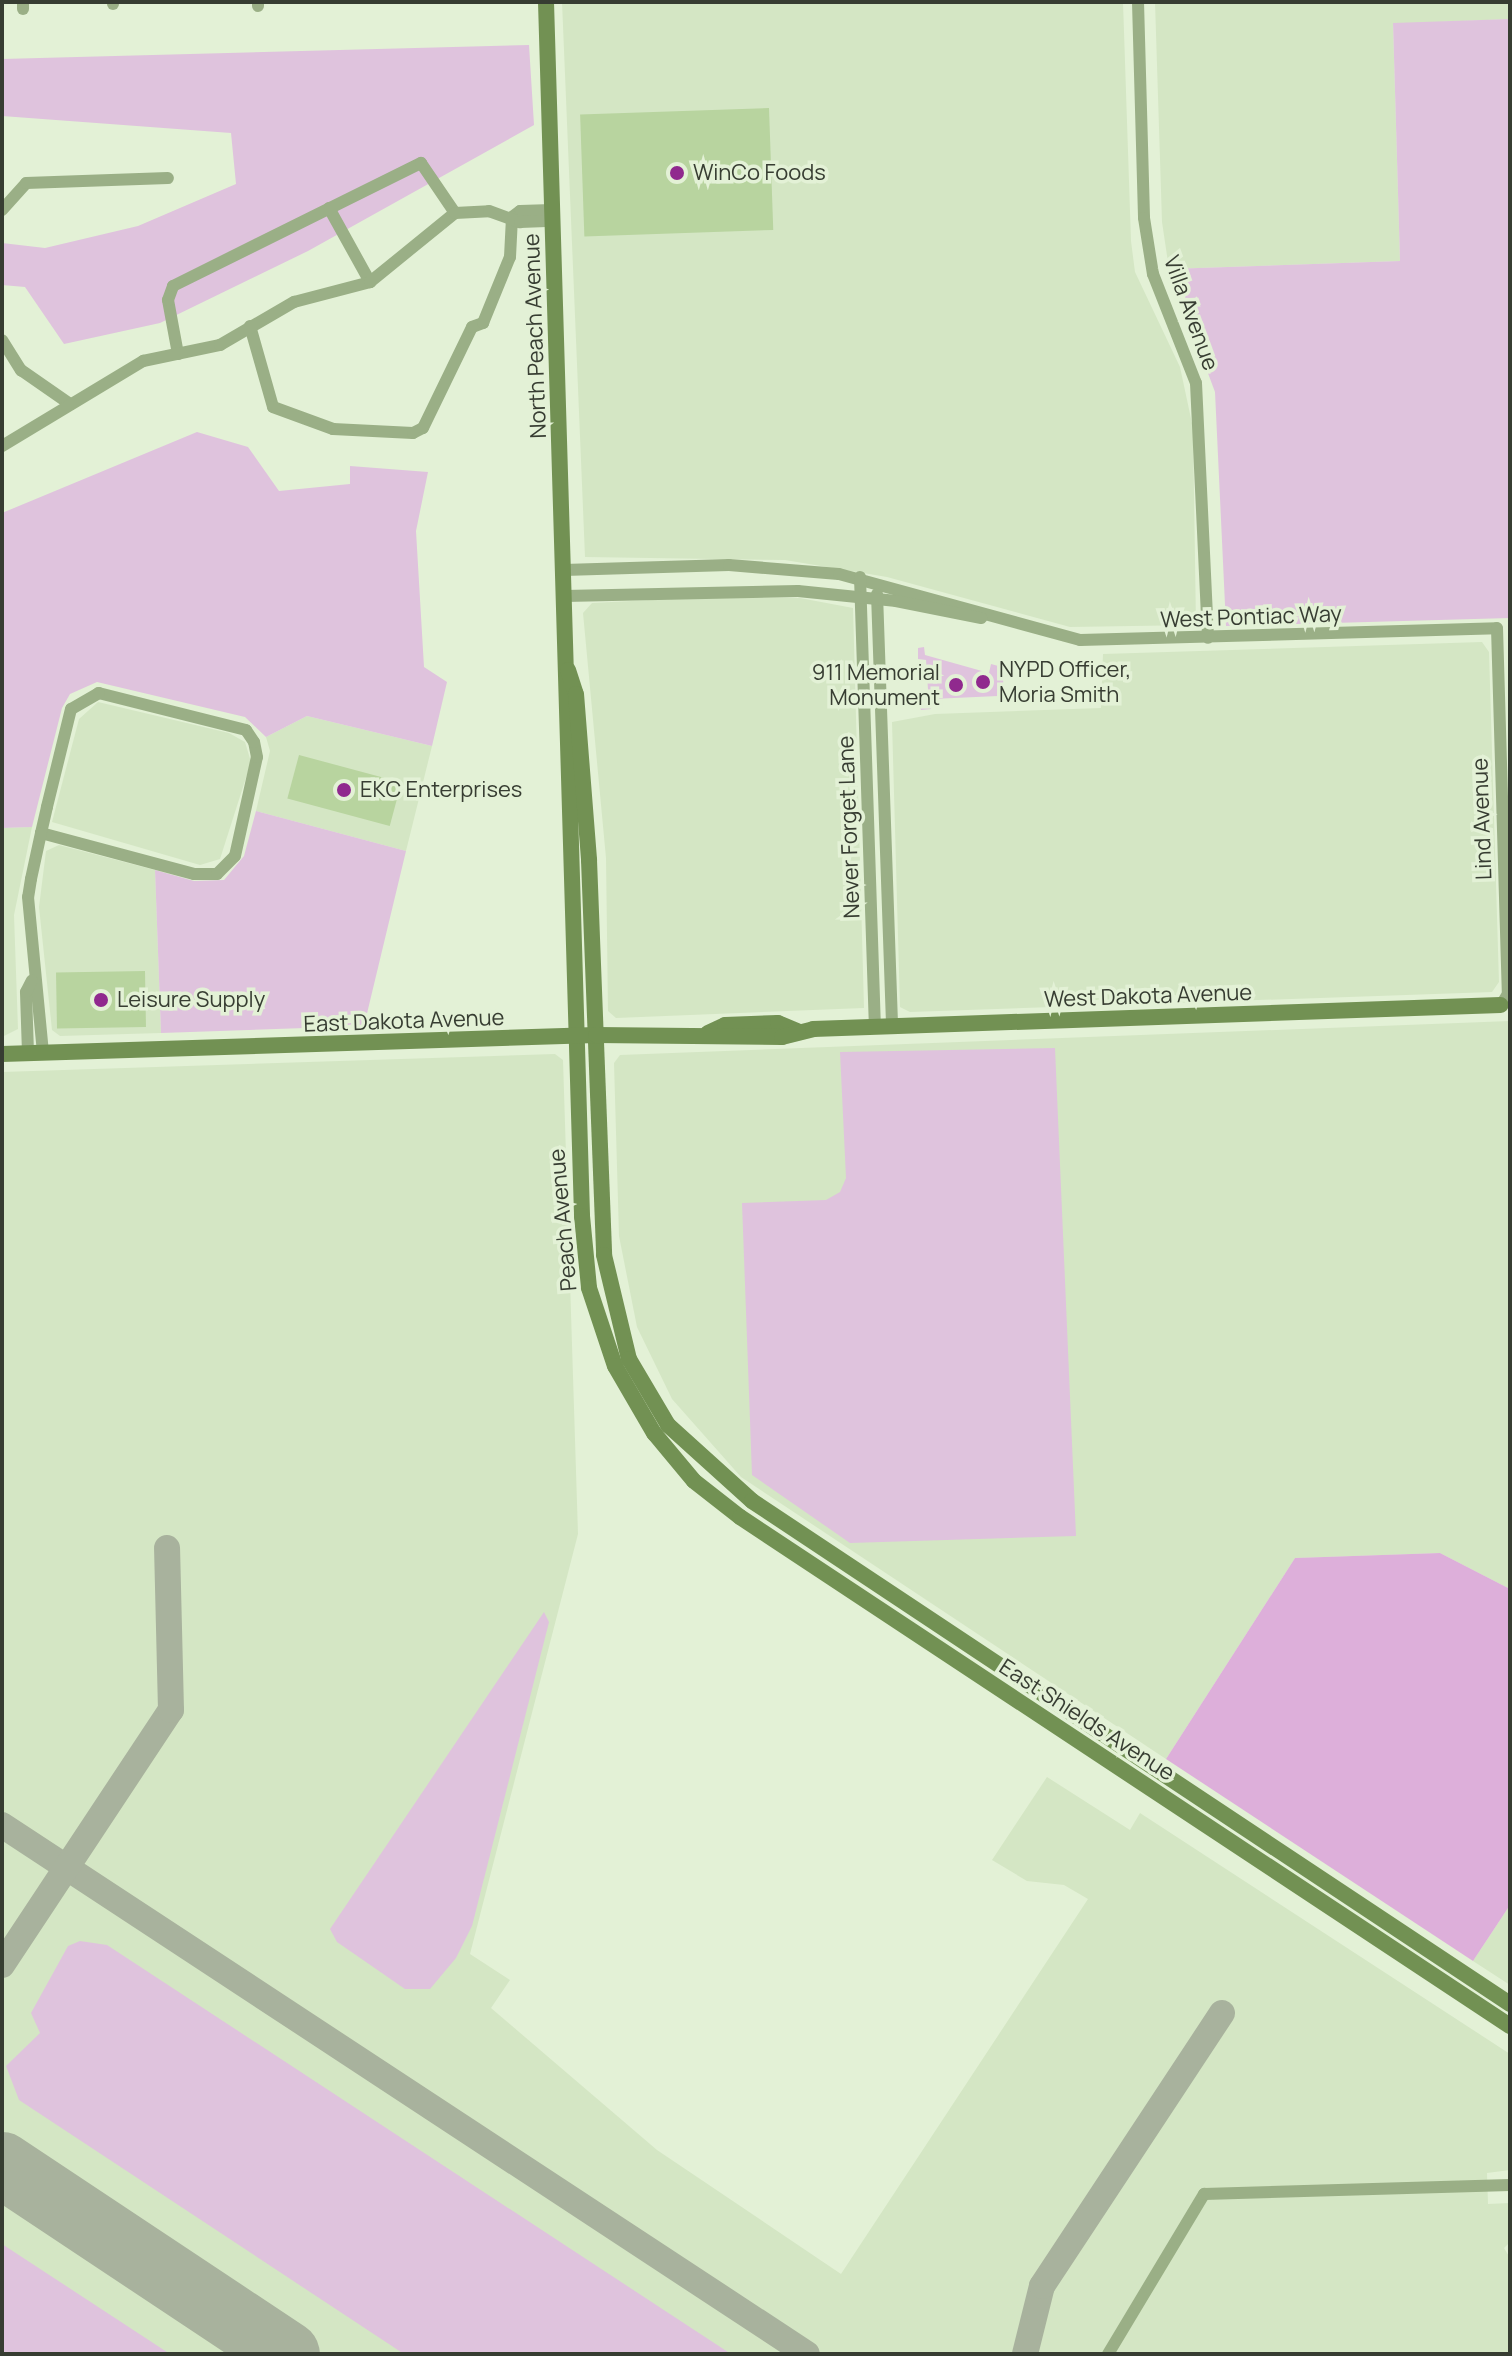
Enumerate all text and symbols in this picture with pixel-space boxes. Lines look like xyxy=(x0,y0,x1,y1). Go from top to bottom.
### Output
place label: WinCo Foods xyxy=(693,160,826,186)
marker: WinCo Foods xyxy=(668,164,686,182)
street label: North Peach Avenue xyxy=(518,233,552,439)
street label: Villa Avenue xyxy=(1158,252,1224,374)
street label: West Pontiac Way xyxy=(1160,601,1342,633)
place label: NYPD Officer, Moria Smith xyxy=(999,656,1131,708)
place label: 911 Memorial Monument xyxy=(812,659,940,710)
marker: NYPD Officer, Moria Smith xyxy=(974,673,992,691)
marker: 911 Memorial Monument xyxy=(947,676,965,694)
street label: Never Forget Lane xyxy=(833,735,865,919)
street label: Lind Avenue xyxy=(1467,758,1497,880)
place label: EKC Enterprises xyxy=(360,777,522,803)
marker: EKC Enterprises xyxy=(335,781,353,799)
street label: West Dakota Avenue xyxy=(1043,979,1253,1013)
place label: Leisure Supply xyxy=(117,987,265,1013)
marker: Leisure Supply xyxy=(92,991,110,1009)
street label: East Dakota Avenue xyxy=(303,1004,505,1038)
street label: Peach Avenue xyxy=(544,1148,582,1292)
street label: East Shields Avenue xyxy=(994,1653,1180,1787)

